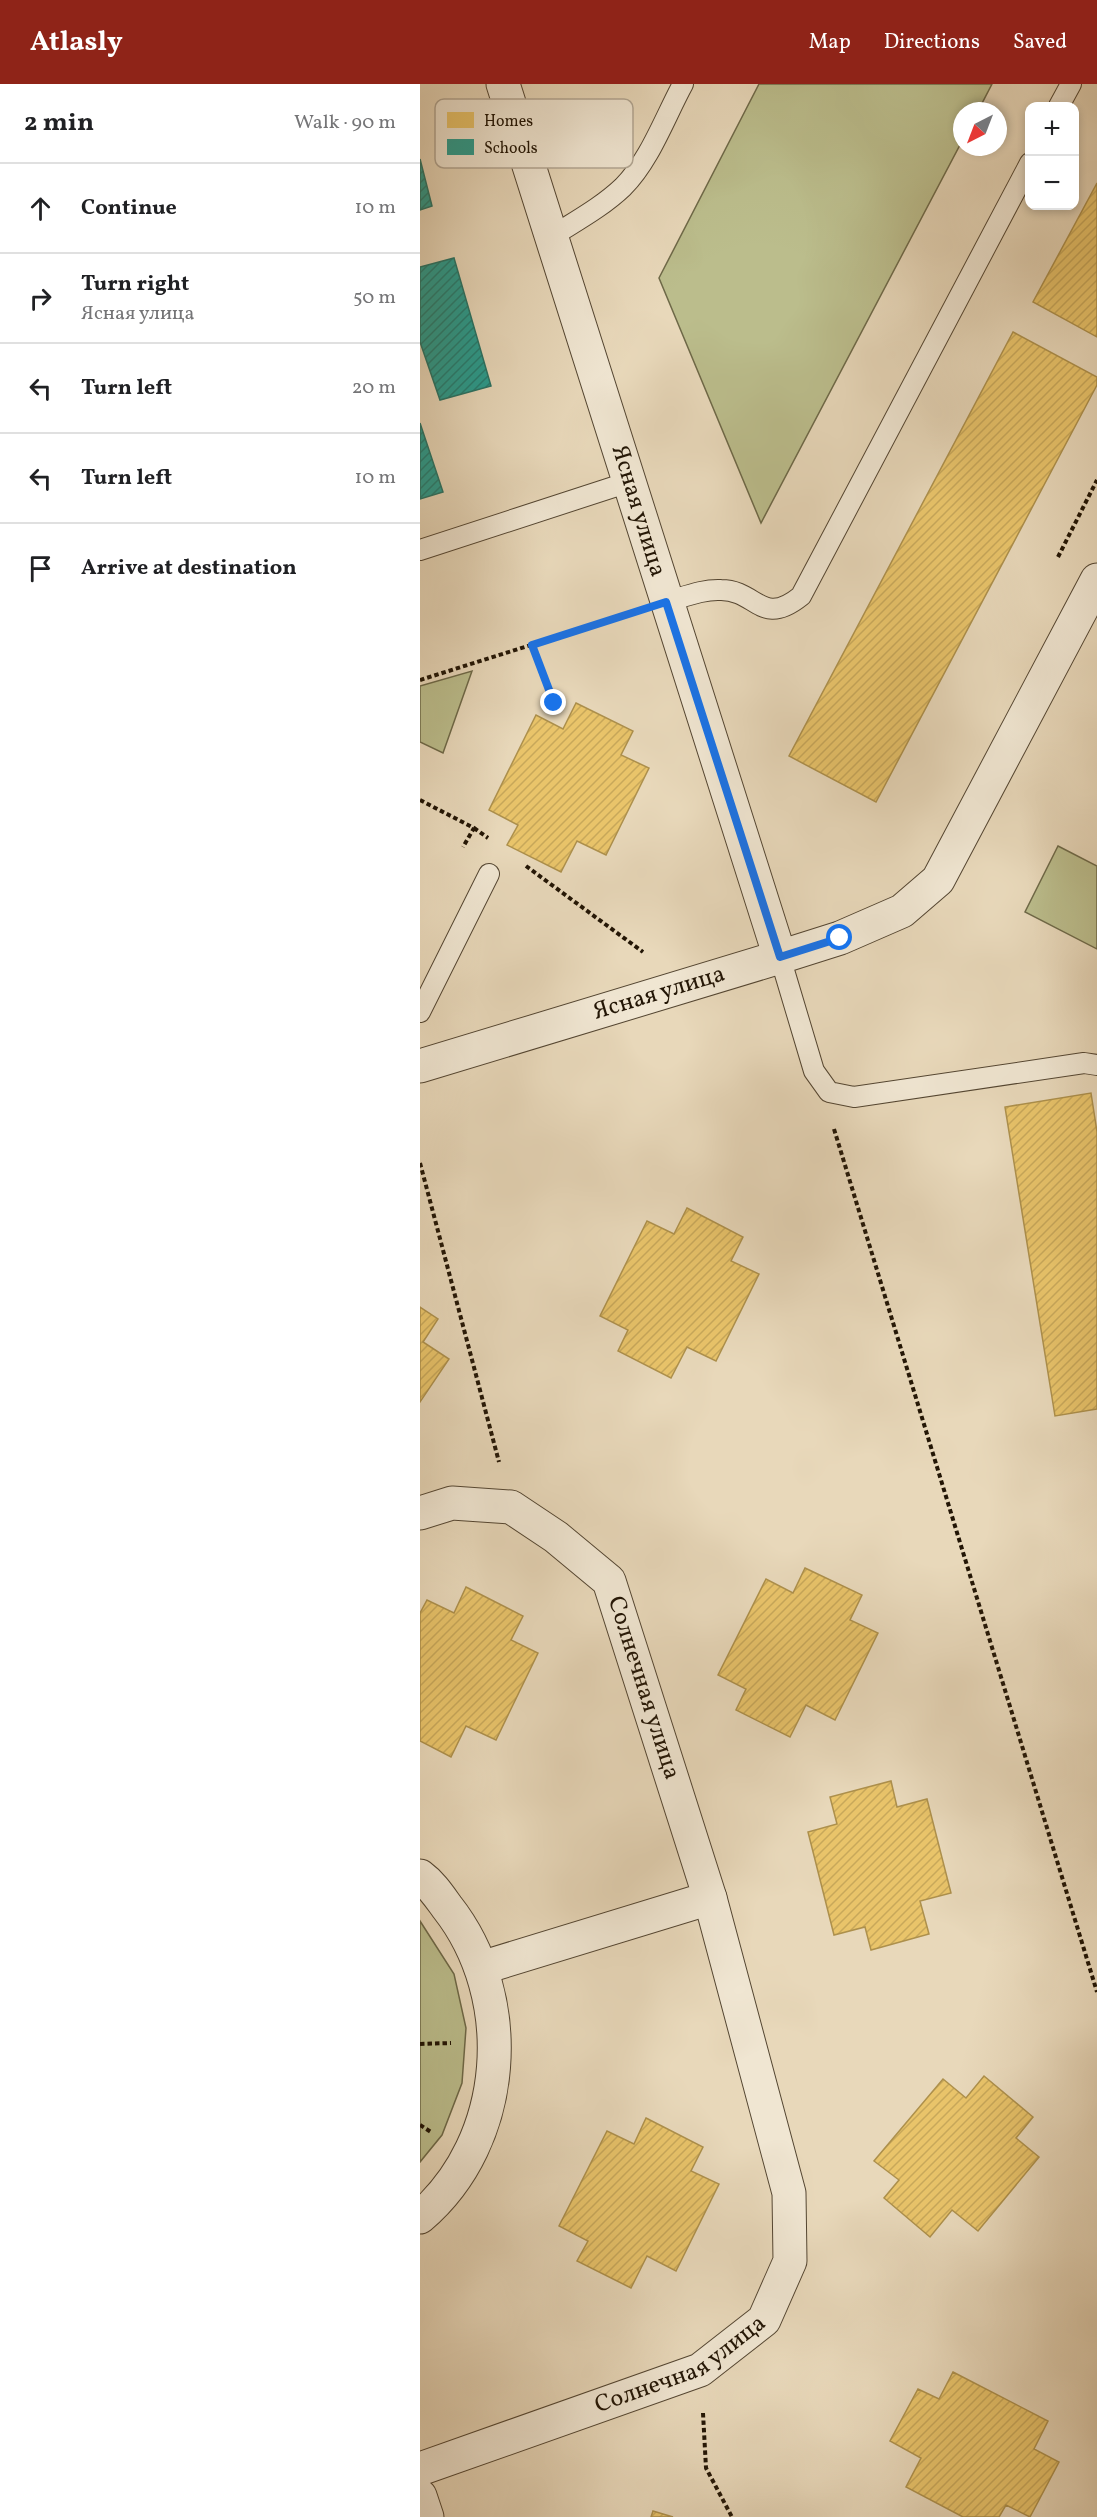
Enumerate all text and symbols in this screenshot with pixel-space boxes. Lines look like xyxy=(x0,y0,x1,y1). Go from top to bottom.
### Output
text: Atlasly xyxy=(30,23,123,62)
text: Map xyxy=(809,28,851,57)
text: Directions xyxy=(884,28,980,57)
text: Saved xyxy=(1013,28,1067,57)
legend xyxy=(435,99,633,168)
north arrow xyxy=(953,102,1007,156)
map controls xyxy=(1025,102,1079,210)
button: + xyxy=(1025,102,1079,156)
text: 2 min xyxy=(24,105,94,141)
text: Walk · 90 m xyxy=(294,109,396,137)
text: Homes xyxy=(484,111,533,133)
text: Schools xyxy=(484,138,538,160)
button: − xyxy=(1025,156,1079,210)
icon: ahead xyxy=(24,192,57,225)
text: Continue xyxy=(81,193,177,224)
text: 10 m xyxy=(355,194,396,222)
text: Turn right xyxy=(81,269,189,300)
icon: right xyxy=(24,282,57,315)
text: 50 m xyxy=(353,284,396,312)
text: Ясная улица xyxy=(81,300,194,328)
icon: left xyxy=(24,372,57,405)
text: Turn left xyxy=(81,373,172,404)
text: 20 m xyxy=(352,374,396,402)
street label: Ясная улица xyxy=(602,441,674,581)
icon: left xyxy=(24,462,57,495)
text: Turn left xyxy=(81,463,172,494)
text: 10 m xyxy=(355,464,396,492)
icon: arrive xyxy=(24,552,57,585)
text: Arrive at destination xyxy=(81,553,297,584)
route end xyxy=(540,689,566,715)
route start xyxy=(826,924,852,950)
street label: Ясная улица xyxy=(589,958,729,1030)
street label: Солнечная улица xyxy=(598,1592,688,1784)
street label: Солнечная улица xyxy=(590,2307,774,2423)

